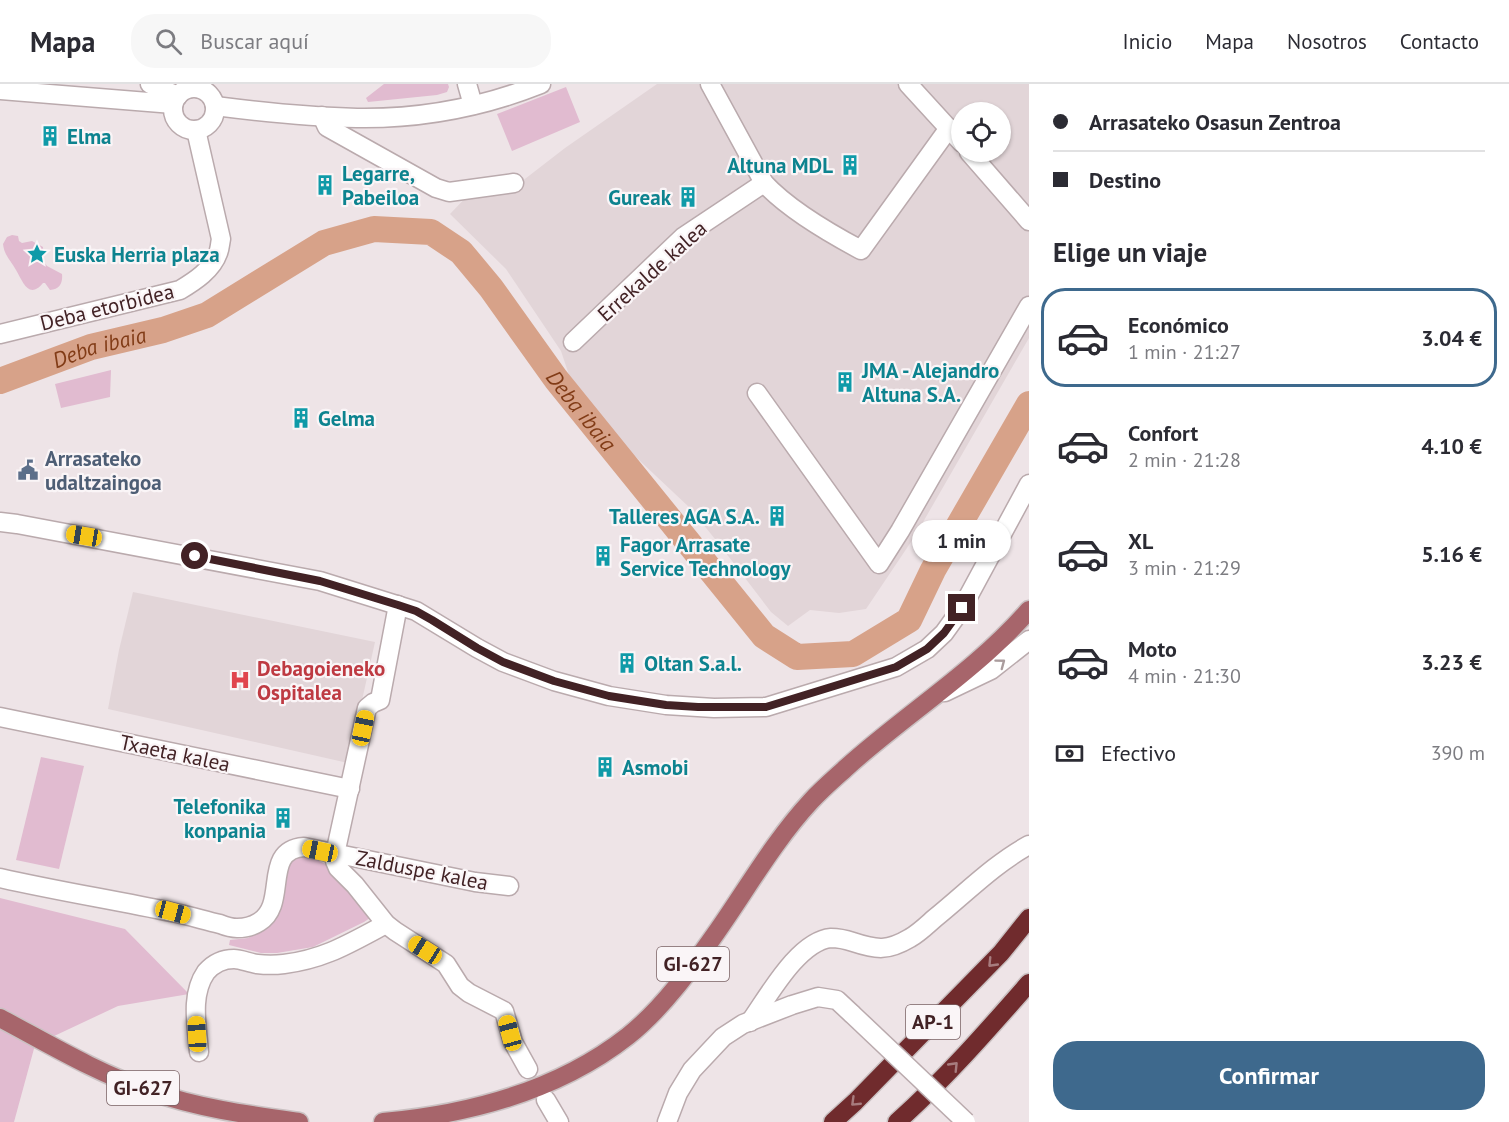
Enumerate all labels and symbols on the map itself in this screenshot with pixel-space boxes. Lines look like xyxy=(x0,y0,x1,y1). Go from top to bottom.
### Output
place label: Elma xyxy=(67,123,111,150)
building icon: Elma xyxy=(38,124,62,148)
place label: Altuna MDL xyxy=(727,152,833,179)
building icon: Altuna MDL xyxy=(838,153,862,177)
place label: Legarre, Pabeiloa xyxy=(342,160,419,211)
building icon: Legarre, Pabeiloa xyxy=(313,173,337,197)
place label: Gureak xyxy=(608,184,672,211)
building icon: Gureak xyxy=(676,185,700,209)
street label: Errekalde kalea xyxy=(592,215,712,327)
place label: Euska Herria plaza xyxy=(54,241,220,268)
place icon: Euska Herria plaza xyxy=(25,242,49,266)
street label: Deba etorbidea xyxy=(37,277,177,337)
water label: Deba ibaia xyxy=(48,320,149,374)
place label: JMA - Alejandro Altuna S.A. xyxy=(861,357,999,408)
water label: Deba ibaia xyxy=(540,364,623,457)
building icon: JMA - Alejandro Altuna S.A. xyxy=(833,370,857,394)
place label: Gelma xyxy=(318,405,375,432)
building icon: Gelma xyxy=(289,406,313,430)
place label: Arrasateko udaltzaingoa xyxy=(45,445,162,496)
public building icon: Arrasateko udaltzaingoa xyxy=(16,458,40,482)
place label: Talleres AGA S.A. xyxy=(609,503,760,530)
building icon: Talleres AGA S.A. xyxy=(765,504,789,528)
callout: 1 min xyxy=(912,521,1012,563)
car xyxy=(65,524,103,548)
place label: Fagor Arrasate Service Technology xyxy=(620,531,792,582)
route start xyxy=(181,542,208,569)
building icon: Fagor Arrasate Service Technology xyxy=(591,544,615,568)
route end xyxy=(948,594,975,621)
place label: Oltan S.a.l. xyxy=(644,650,742,677)
building icon: Oltan S.a.l. xyxy=(615,651,639,675)
place label: Debagoieneko Ospitalea xyxy=(257,655,385,706)
one-way arrow xyxy=(994,659,1005,670)
hospital icon: Debagoieneko Ospitalea xyxy=(228,668,252,692)
car xyxy=(350,709,376,747)
street label: Txaeta kalea xyxy=(118,728,232,778)
place label: Asmobi xyxy=(622,754,689,781)
building icon: Asmobi xyxy=(593,755,617,779)
place label: Telefonika konpania xyxy=(174,793,266,844)
building icon: Telefonika konpania xyxy=(271,806,295,830)
car xyxy=(301,838,339,864)
street label: Zalduspe kalea xyxy=(353,844,491,896)
car xyxy=(153,899,193,925)
car xyxy=(405,933,445,967)
road number: GI-627 xyxy=(657,947,729,981)
one-way arrow xyxy=(988,955,999,966)
road number: AP-1 xyxy=(906,1005,960,1039)
car xyxy=(497,1013,523,1053)
car xyxy=(187,1016,207,1052)
one-way arrow xyxy=(946,1063,957,1074)
road number: GI-627 xyxy=(107,1071,179,1105)
one-way arrow xyxy=(851,1095,862,1106)

